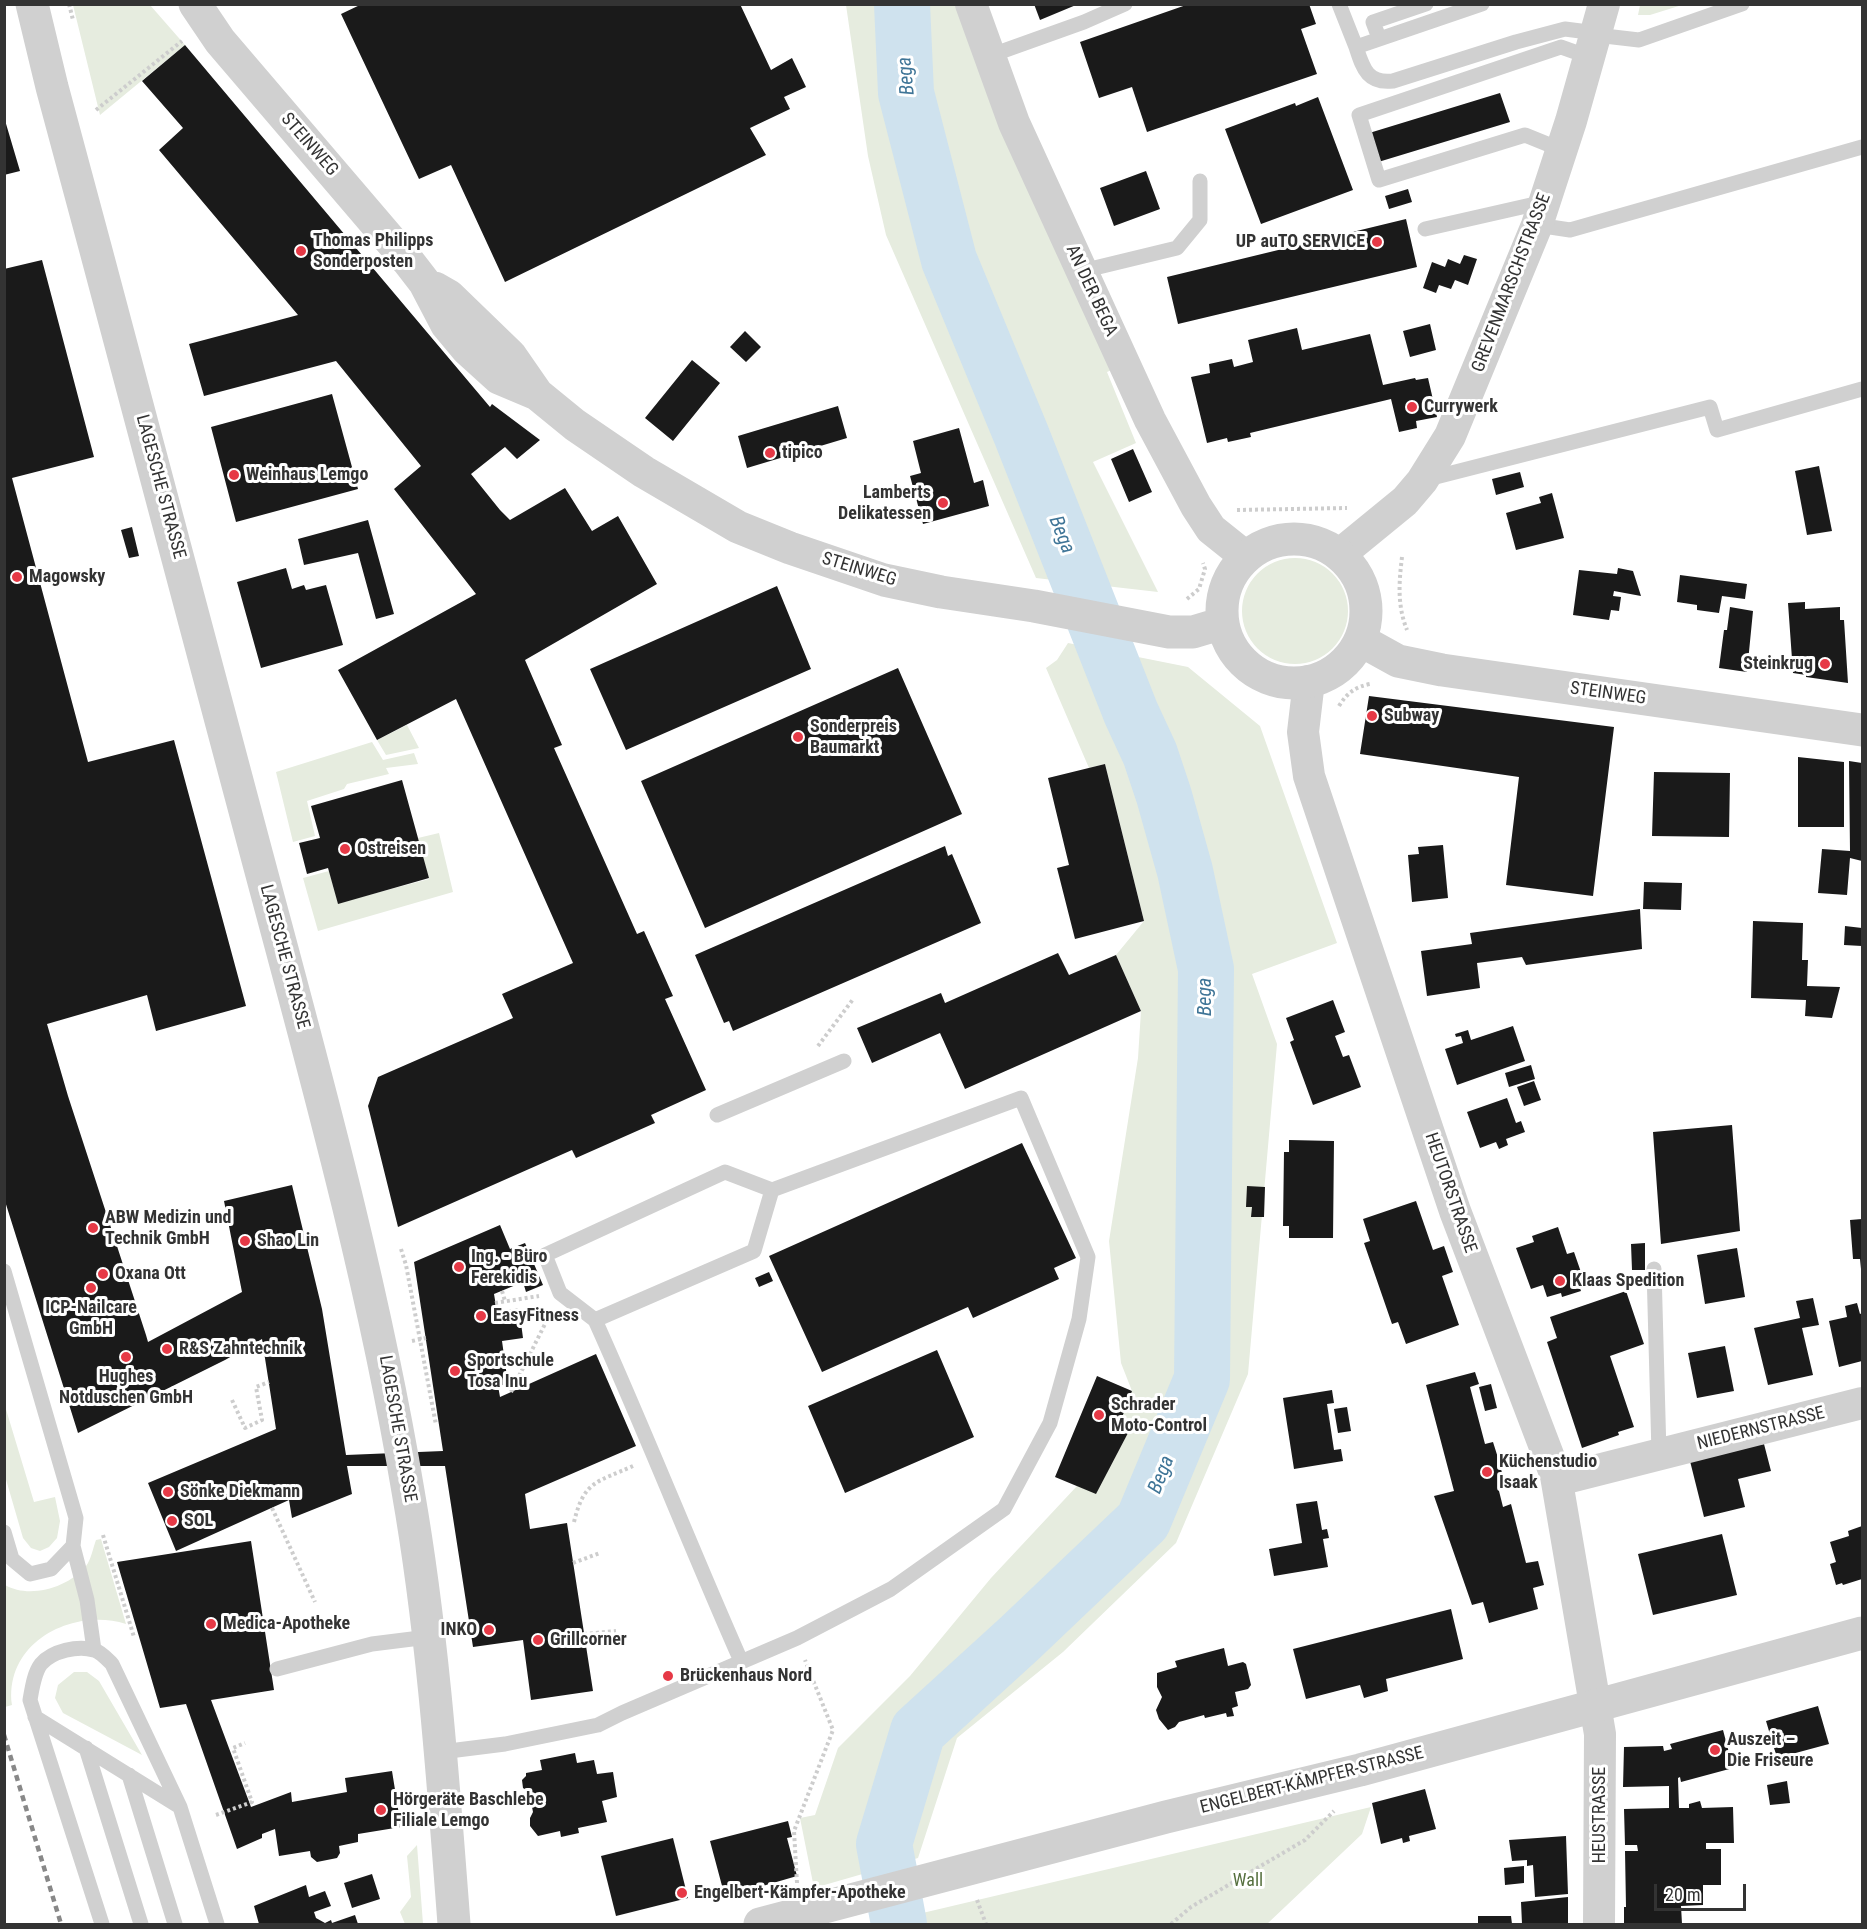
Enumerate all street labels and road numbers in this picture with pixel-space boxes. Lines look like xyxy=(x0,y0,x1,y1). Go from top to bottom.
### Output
street label: STEINWEG xyxy=(276,109,342,181)
street label: GREVENMARSCHSTRASSE xyxy=(1468,190,1556,376)
street label: AN DER BEGA xyxy=(1060,242,1122,340)
street label: LAGESCHE STRASSE xyxy=(130,412,190,562)
street label: STEINWEG xyxy=(819,548,899,592)
street label: STEINWEG xyxy=(1569,678,1647,710)
street label: LAGESCHE STRASSE xyxy=(254,882,314,1032)
street label: HEUTORSTRASSE xyxy=(1419,1130,1481,1256)
street label: LAGESCHE STRASSE xyxy=(373,1354,421,1504)
street label: NIEDERNSTRASSE xyxy=(1695,1403,1827,1455)
street label: ENGELBERT-KÄMPFER-STRASSE xyxy=(1198,1743,1426,1819)
street label: HEUSTRASSE xyxy=(1589,1767,1611,1863)

